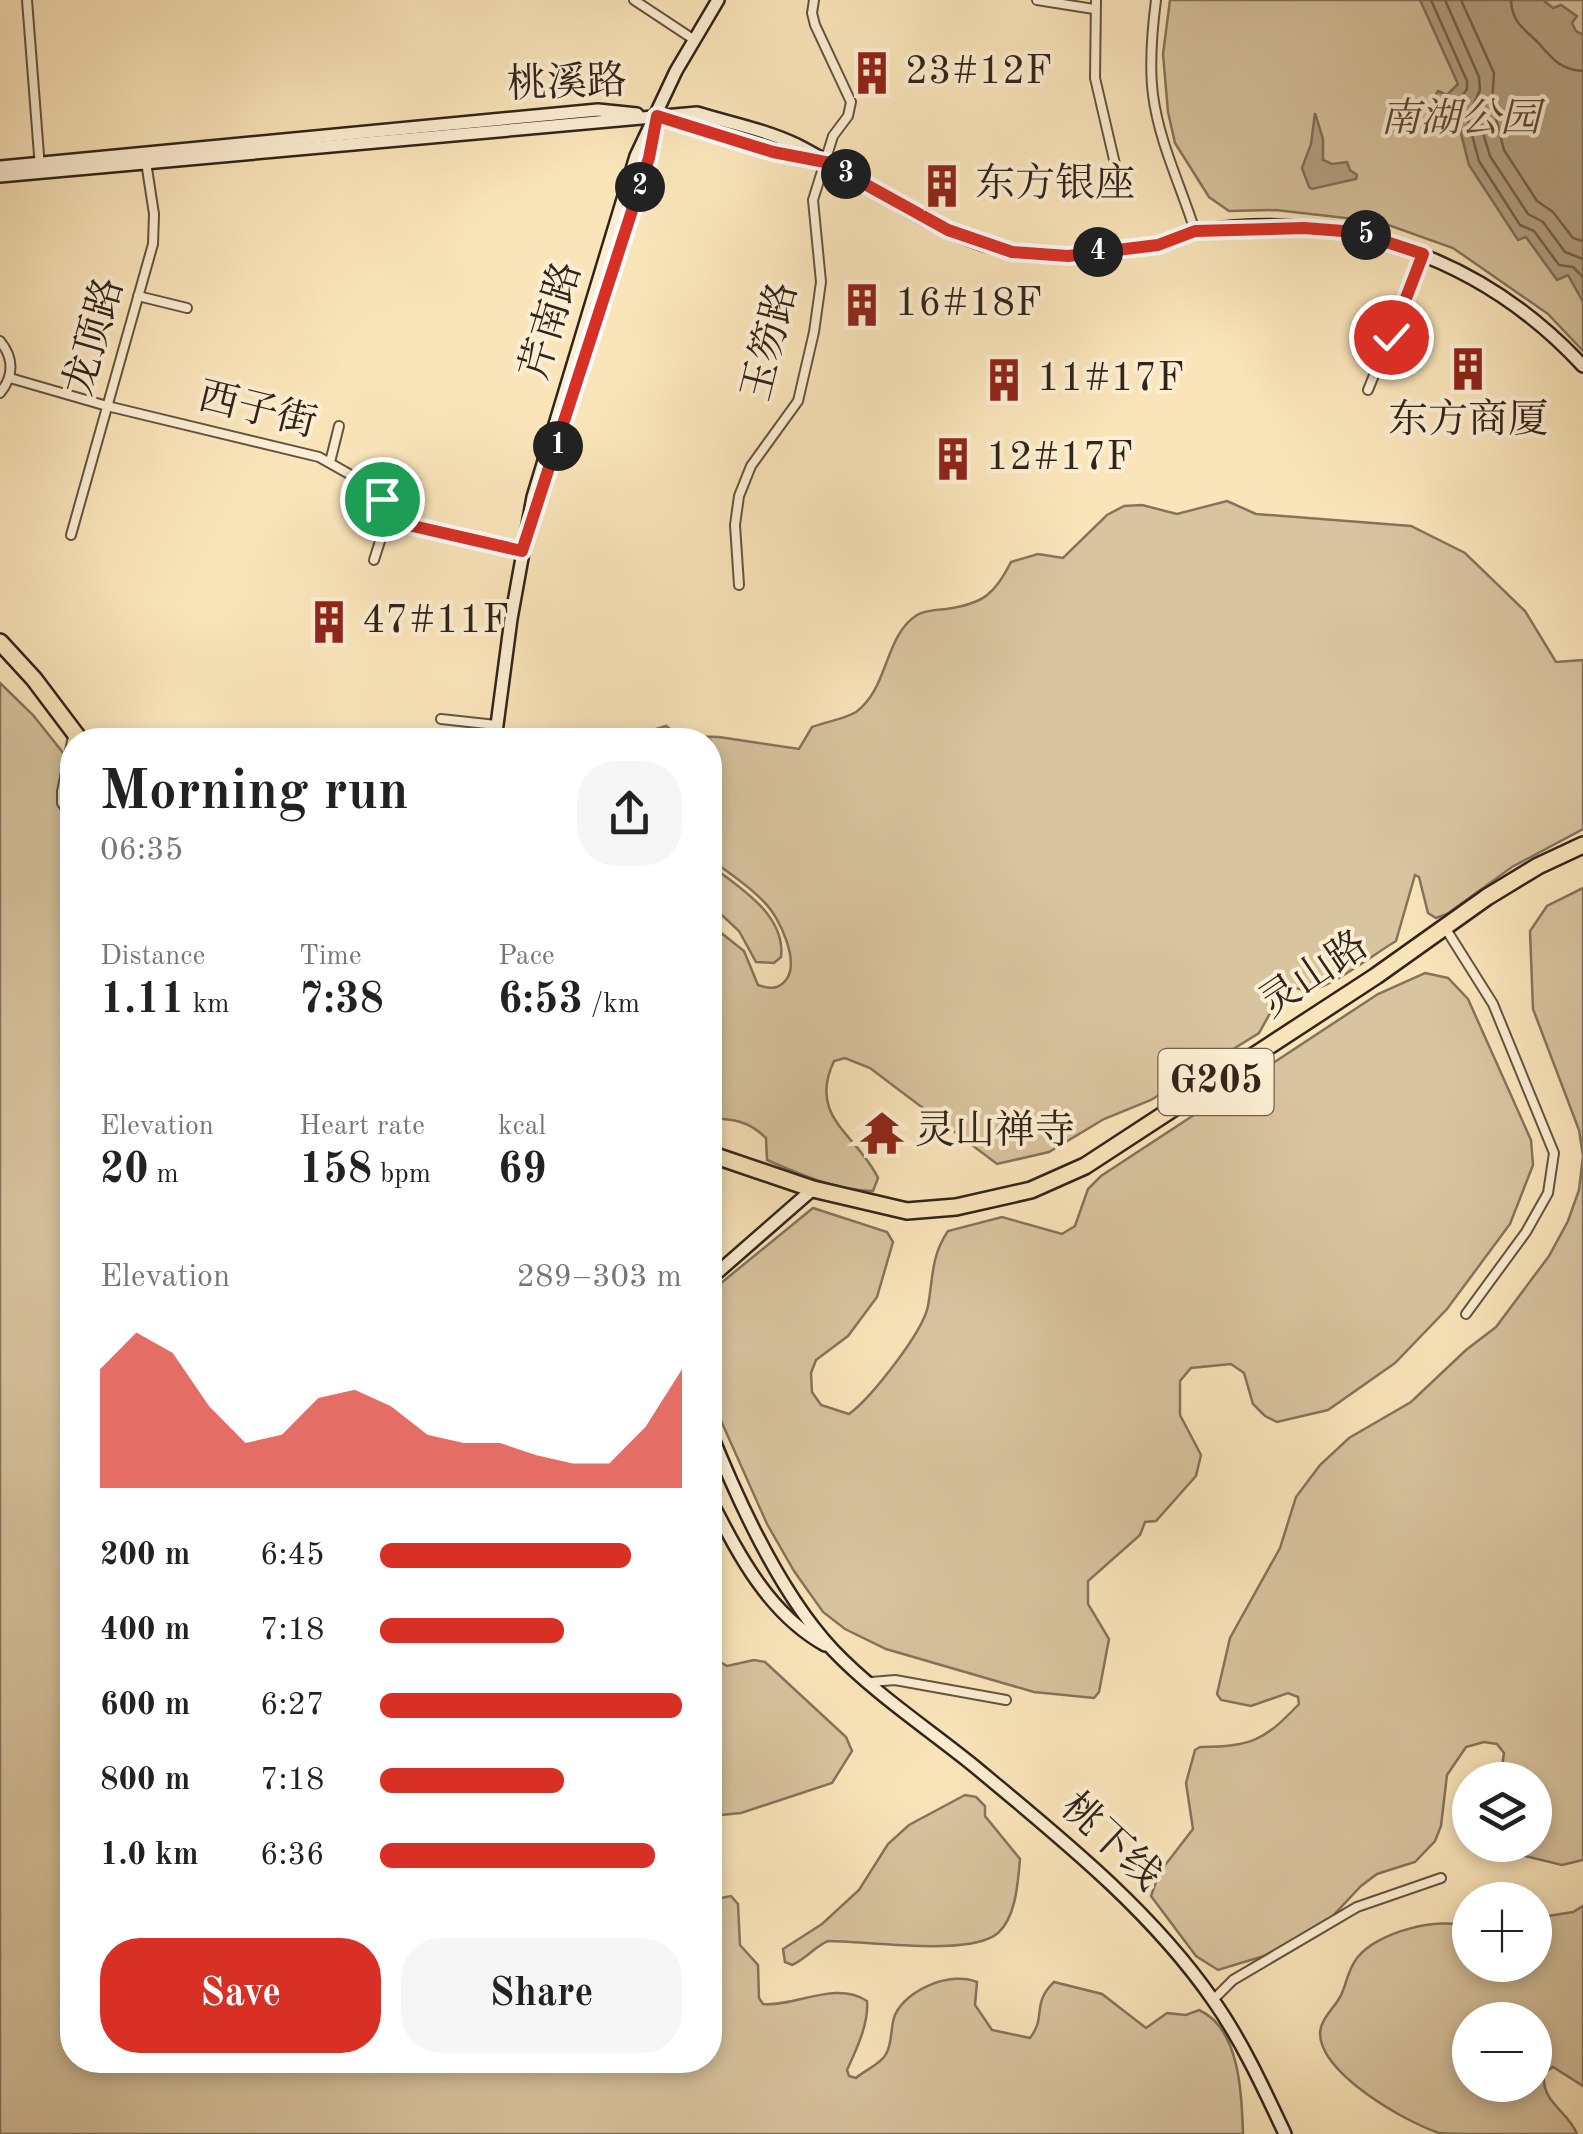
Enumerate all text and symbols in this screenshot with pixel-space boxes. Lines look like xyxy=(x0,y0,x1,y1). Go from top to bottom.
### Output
building icon: 23#12F xyxy=(848,49,896,97)
place label: 23#12F xyxy=(905,53,1052,93)
street label: 桃溪路 xyxy=(506,59,628,107)
park label: 南湖公园 xyxy=(1380,97,1546,141)
pin: 3 xyxy=(821,149,871,199)
text: 3 xyxy=(838,160,854,188)
pin: 2 xyxy=(615,162,665,212)
building icon: 东方银座 xyxy=(918,162,966,210)
place label: 东方银座 xyxy=(975,162,1135,206)
text: 2 xyxy=(632,173,648,201)
pin: 5 xyxy=(1341,210,1391,260)
text: 5 xyxy=(1358,221,1374,249)
pin: 4 xyxy=(1073,227,1123,277)
text: 4 xyxy=(1090,238,1106,266)
street label: 芹南路 xyxy=(513,257,590,384)
street label: 龙顶路 xyxy=(56,273,132,400)
street label: 玉笏路 xyxy=(734,278,806,405)
building icon: 16#18F xyxy=(838,281,886,329)
place label: 16#18F xyxy=(895,285,1042,325)
pin xyxy=(1349,295,1434,380)
icon: check xyxy=(1364,310,1419,365)
building icon: 东方商厦 xyxy=(1444,345,1492,393)
building icon: 11#17F xyxy=(980,356,1028,404)
place label: 11#17F xyxy=(1037,360,1184,400)
street label: 西子街 xyxy=(194,374,321,446)
place label: 东方商厦 xyxy=(1388,397,1548,442)
pin: 1 xyxy=(533,421,583,471)
text: 1 xyxy=(550,432,566,460)
building icon: 12#17F xyxy=(929,435,977,483)
place label: 12#17F xyxy=(986,439,1133,479)
pin xyxy=(340,457,425,542)
icon: arrive xyxy=(355,472,410,527)
building icon: 47#11F xyxy=(305,598,353,646)
place label: 47#11F xyxy=(362,602,509,642)
button: share xyxy=(577,761,682,866)
text: Morning run xyxy=(100,766,409,821)
text: 06:35 xyxy=(100,835,183,867)
street label: 灵山路 xyxy=(1252,923,1376,1026)
text: Distance xyxy=(100,943,205,971)
text: Time xyxy=(299,943,362,971)
text: Pace xyxy=(498,943,555,971)
text: 1.11 xyxy=(100,980,185,1022)
text: 7:38 xyxy=(299,980,384,1022)
text: 6:53 xyxy=(498,980,583,1022)
text: km xyxy=(185,991,229,1019)
text: /km xyxy=(583,991,640,1019)
road number: G205 xyxy=(1158,1049,1274,1115)
temple icon: 灵山禅寺 xyxy=(858,1109,906,1157)
place label: 灵山禅寺 xyxy=(915,1109,1075,1153)
text: Elevation xyxy=(100,1113,214,1141)
text: Heart rate xyxy=(299,1113,425,1141)
text: kcal xyxy=(498,1113,546,1141)
text: 20 xyxy=(100,1150,149,1192)
text: 158 xyxy=(299,1150,372,1192)
text: 69 xyxy=(498,1150,547,1192)
text: m xyxy=(149,1161,179,1189)
text: bpm xyxy=(372,1161,431,1189)
text: Elevation xyxy=(100,1262,230,1294)
text: 289–303 m xyxy=(516,1262,682,1294)
text: 200 m xyxy=(100,1540,190,1572)
text: 6:45 xyxy=(260,1540,325,1572)
text: 400 m xyxy=(100,1615,190,1647)
text: 7:18 xyxy=(260,1615,325,1647)
text: 600 m xyxy=(100,1690,190,1722)
text: 6:27 xyxy=(260,1690,325,1722)
map controls xyxy=(1452,1762,1552,2102)
button: layers xyxy=(1452,1762,1552,1862)
text: 800 m xyxy=(100,1765,190,1797)
text: 7:18 xyxy=(260,1765,325,1797)
street label: 桃下线 xyxy=(1052,1785,1170,1899)
text: 1.0 km xyxy=(100,1840,199,1872)
text: 6:36 xyxy=(260,1840,325,1872)
button: + xyxy=(1452,1882,1552,1982)
button: Save xyxy=(100,1938,381,2053)
button: Share xyxy=(401,1938,682,2053)
button: − xyxy=(1452,2002,1552,2102)

